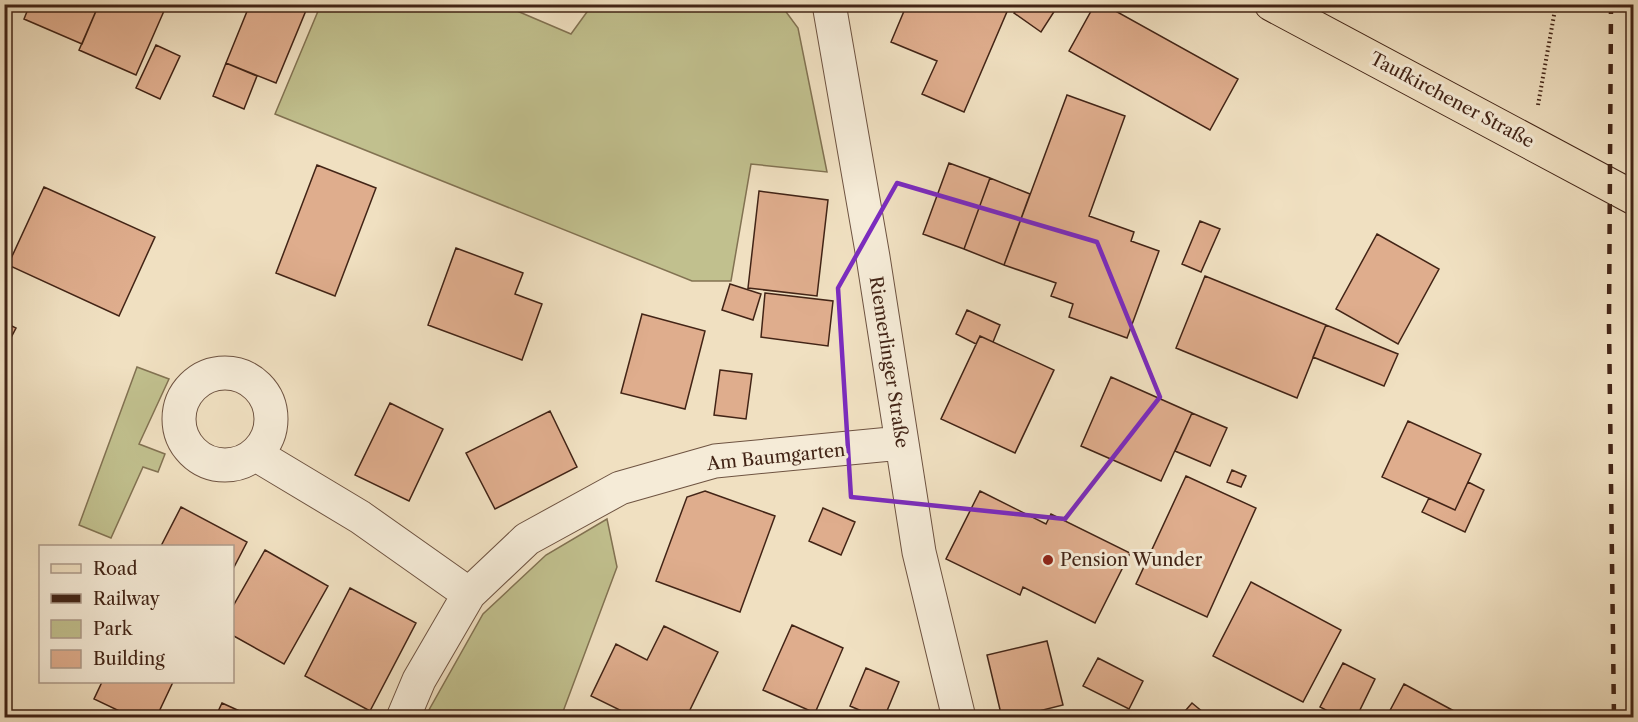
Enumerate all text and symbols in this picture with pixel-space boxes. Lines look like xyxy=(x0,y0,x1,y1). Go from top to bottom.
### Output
street label: Taufkirchener Straße xyxy=(1366,47,1538,153)
street label: Riemerlinger Straße xyxy=(865,275,913,449)
street label: Am Baumgarten xyxy=(705,439,846,475)
legend xyxy=(39,545,234,683)
place label: Pension Wunder xyxy=(1060,549,1203,571)
marker: Pension Wunder xyxy=(1041,553,1055,567)
text: Road xyxy=(93,558,138,580)
text: Railway xyxy=(93,588,161,610)
text: Park xyxy=(93,618,134,640)
text: Building xyxy=(93,648,165,670)

